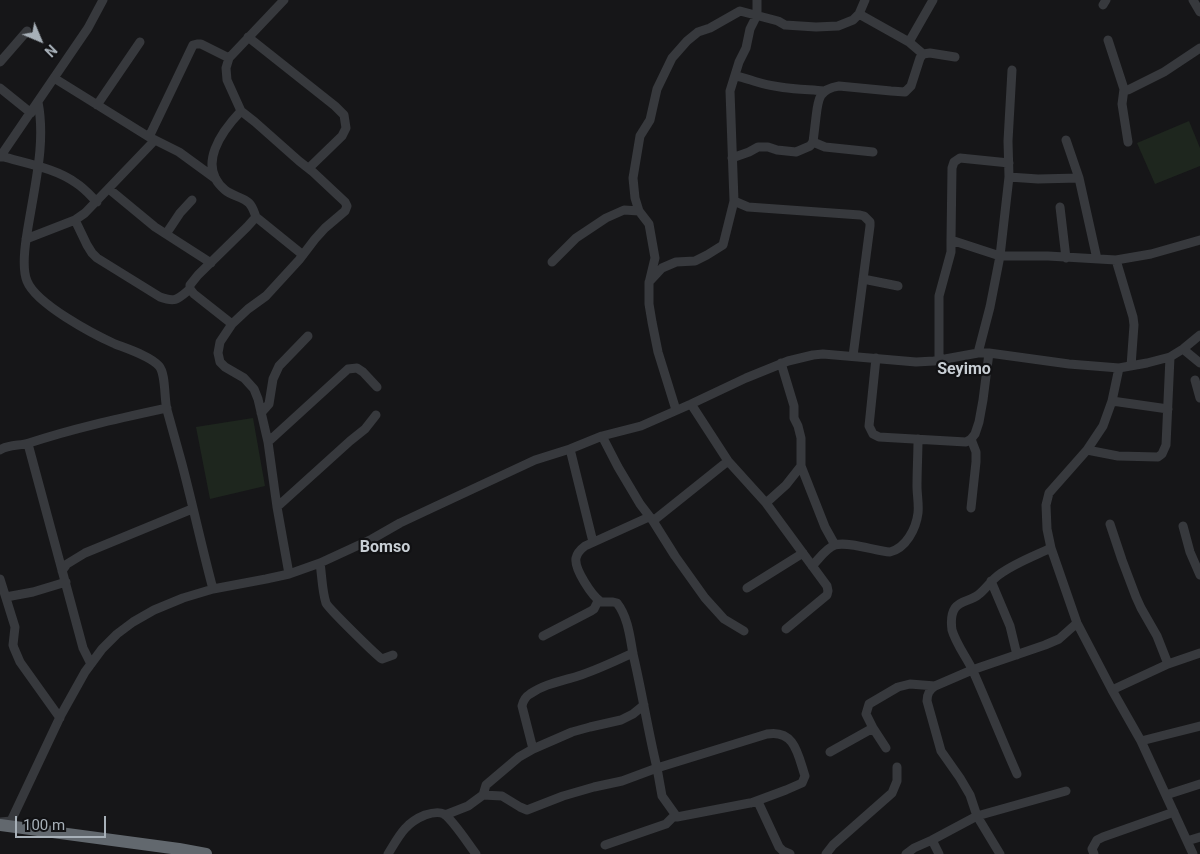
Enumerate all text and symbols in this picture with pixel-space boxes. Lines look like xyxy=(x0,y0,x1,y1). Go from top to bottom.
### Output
north arrow xyxy=(15,15,65,65)
text: N xyxy=(41,41,60,60)
district label: Seyimo xyxy=(937,360,991,380)
district label: Bomso xyxy=(360,538,410,558)
scale bar xyxy=(18,806,109,838)
text: 100 m xyxy=(23,816,65,834)

